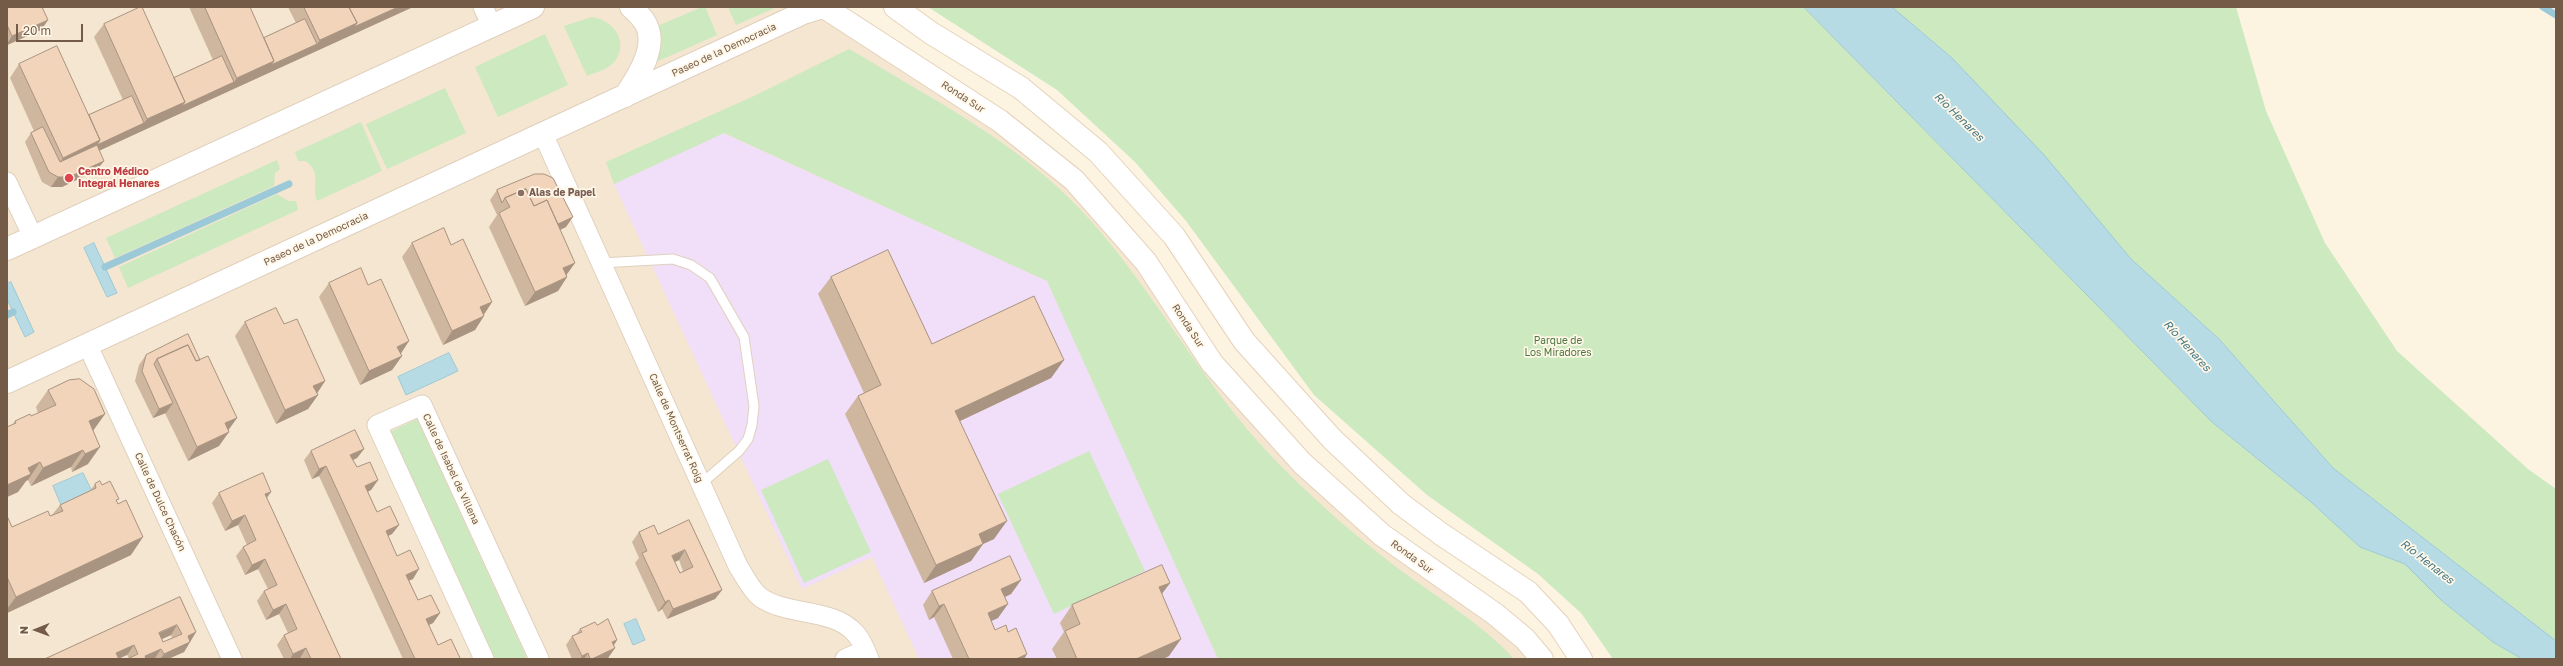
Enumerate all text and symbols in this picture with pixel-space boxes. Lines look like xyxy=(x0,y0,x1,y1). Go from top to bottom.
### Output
scale bar xyxy=(18,16,85,42)
street label: Paseo de la Democracia xyxy=(670,21,778,79)
text: 20 m xyxy=(23,23,51,38)
street label: Ronda Sur xyxy=(939,78,987,116)
water label: Río Henares xyxy=(1931,90,1987,144)
place label: Centro Médico Integral Henares xyxy=(78,166,160,190)
marker: Centro Médico Integral Henares xyxy=(63,172,75,184)
place label: Alas de Papel xyxy=(529,187,596,199)
marker: Alas de Papel xyxy=(516,188,526,198)
street label: Paseo de la Democracia xyxy=(262,210,370,268)
street label: Ronda Sur xyxy=(1169,302,1207,350)
water label: Río Henares xyxy=(2161,318,2213,374)
park label: Parque de Los Miradores xyxy=(1524,335,1592,358)
street label: Calle de Montserrat Roig xyxy=(646,371,706,485)
street label: Calle de Isabel de Villena xyxy=(420,412,482,526)
street label: Calle de Dulce Chacón xyxy=(132,451,188,553)
water label: Río Henares xyxy=(2398,537,2456,587)
street label: Ronda Sur xyxy=(1388,538,1436,576)
north arrow xyxy=(16,610,56,650)
text: N xyxy=(17,626,30,635)

